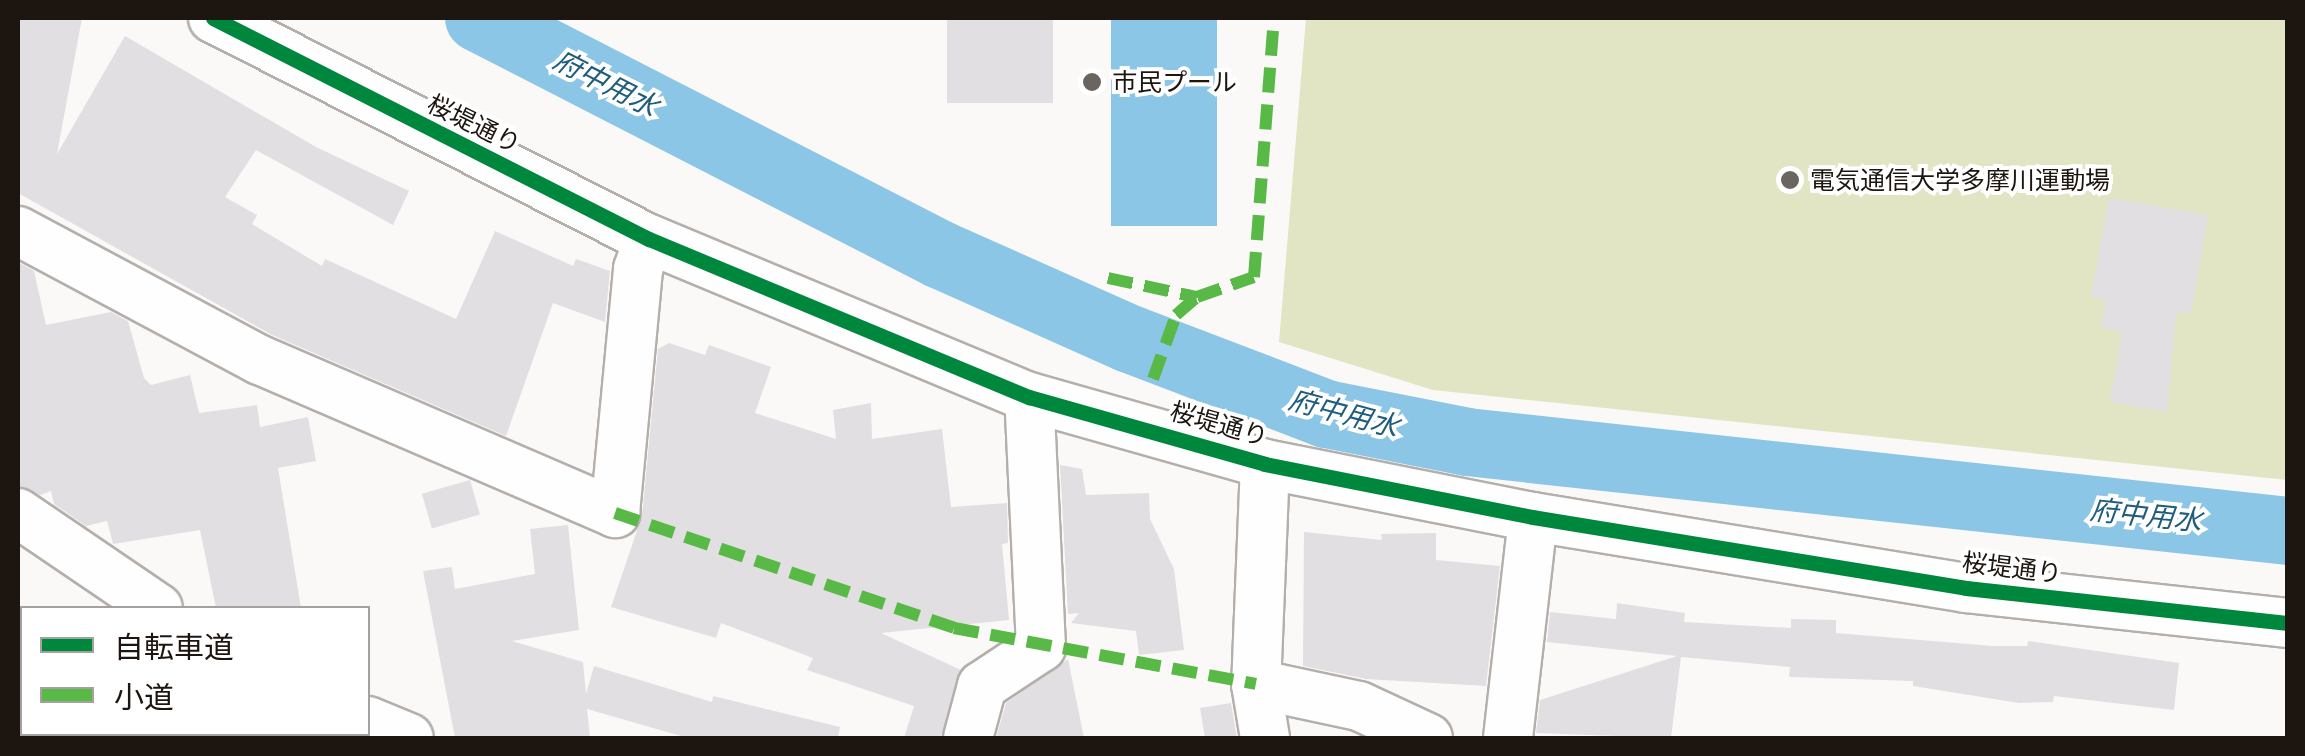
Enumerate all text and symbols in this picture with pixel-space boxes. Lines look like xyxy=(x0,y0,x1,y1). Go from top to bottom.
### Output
water label: 府中用水 xyxy=(548,43,664,123)
place label: 市民プール xyxy=(1112,67,1237,97)
marker: 市民プール xyxy=(1081,71,1103,93)
street label: 桜堤通り xyxy=(422,89,526,159)
place label: 電気通信大学多摩川運動場 xyxy=(1810,165,2110,195)
marker: 電気通信大学多摩川運動場 xyxy=(1779,169,1801,191)
water label: 府中用水 xyxy=(1286,382,1402,444)
street label: 桜堤通り xyxy=(1167,396,1271,452)
water label: 府中用水 xyxy=(2089,492,2203,538)
street label: 桜堤通り xyxy=(1961,547,2063,589)
legend xyxy=(20,606,370,736)
text: 自転車道 xyxy=(114,627,234,666)
text: 小道 xyxy=(114,677,174,716)

